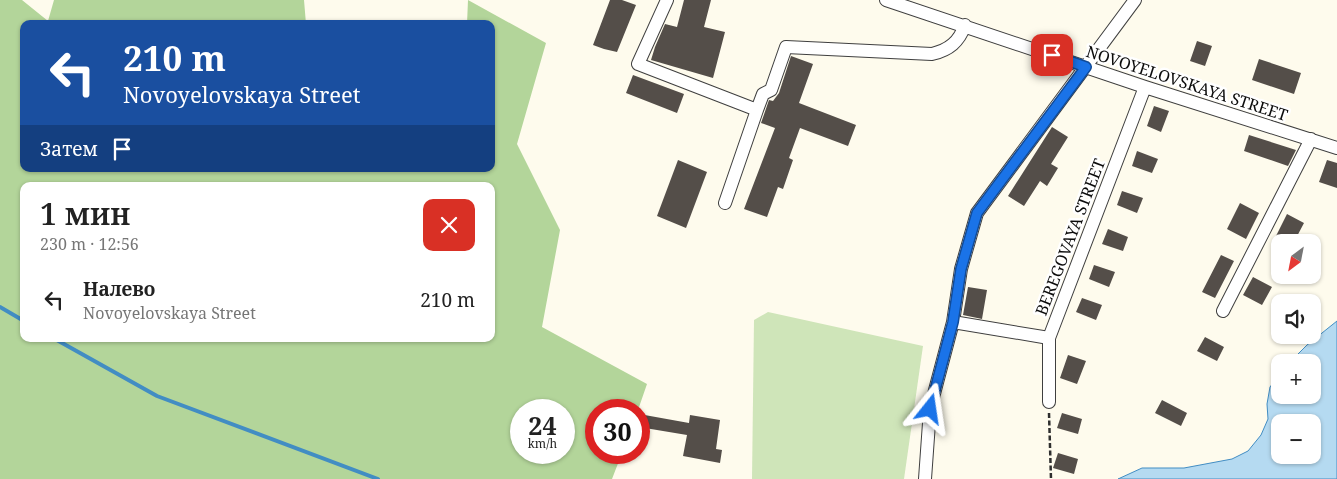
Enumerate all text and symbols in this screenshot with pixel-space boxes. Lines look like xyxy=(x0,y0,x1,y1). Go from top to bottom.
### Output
text: 210 m xyxy=(123,34,226,81)
pin xyxy=(1031,34,1073,76)
icon: left xyxy=(40,40,105,105)
street label: NOVOYELOVSKAYA STREET xyxy=(1083,40,1291,126)
icon: arrive xyxy=(1038,41,1066,69)
text: Novoyelovskaya Street xyxy=(123,79,361,109)
icon: arrive xyxy=(108,135,136,163)
text: Затем xyxy=(40,136,98,162)
street label: BEREGOVAYA STREET xyxy=(1030,155,1110,319)
text: 1 мин xyxy=(40,193,130,234)
button: close xyxy=(423,199,475,251)
text: 230 m · 12:56 xyxy=(40,233,139,255)
north arrow xyxy=(1271,234,1321,284)
map controls xyxy=(1271,234,1321,464)
text: Налево xyxy=(83,276,155,302)
icon: left xyxy=(40,286,68,314)
text: 210 m xyxy=(420,287,475,313)
button: sound xyxy=(1271,294,1321,344)
text: Novoyelovskaya Street xyxy=(83,302,256,324)
button: + xyxy=(1271,354,1321,404)
position arrow xyxy=(903,382,955,434)
speed limit sign: 30 xyxy=(585,399,650,464)
text: 24 xyxy=(528,408,557,442)
button: − xyxy=(1271,414,1321,464)
text: km/h xyxy=(528,435,557,452)

